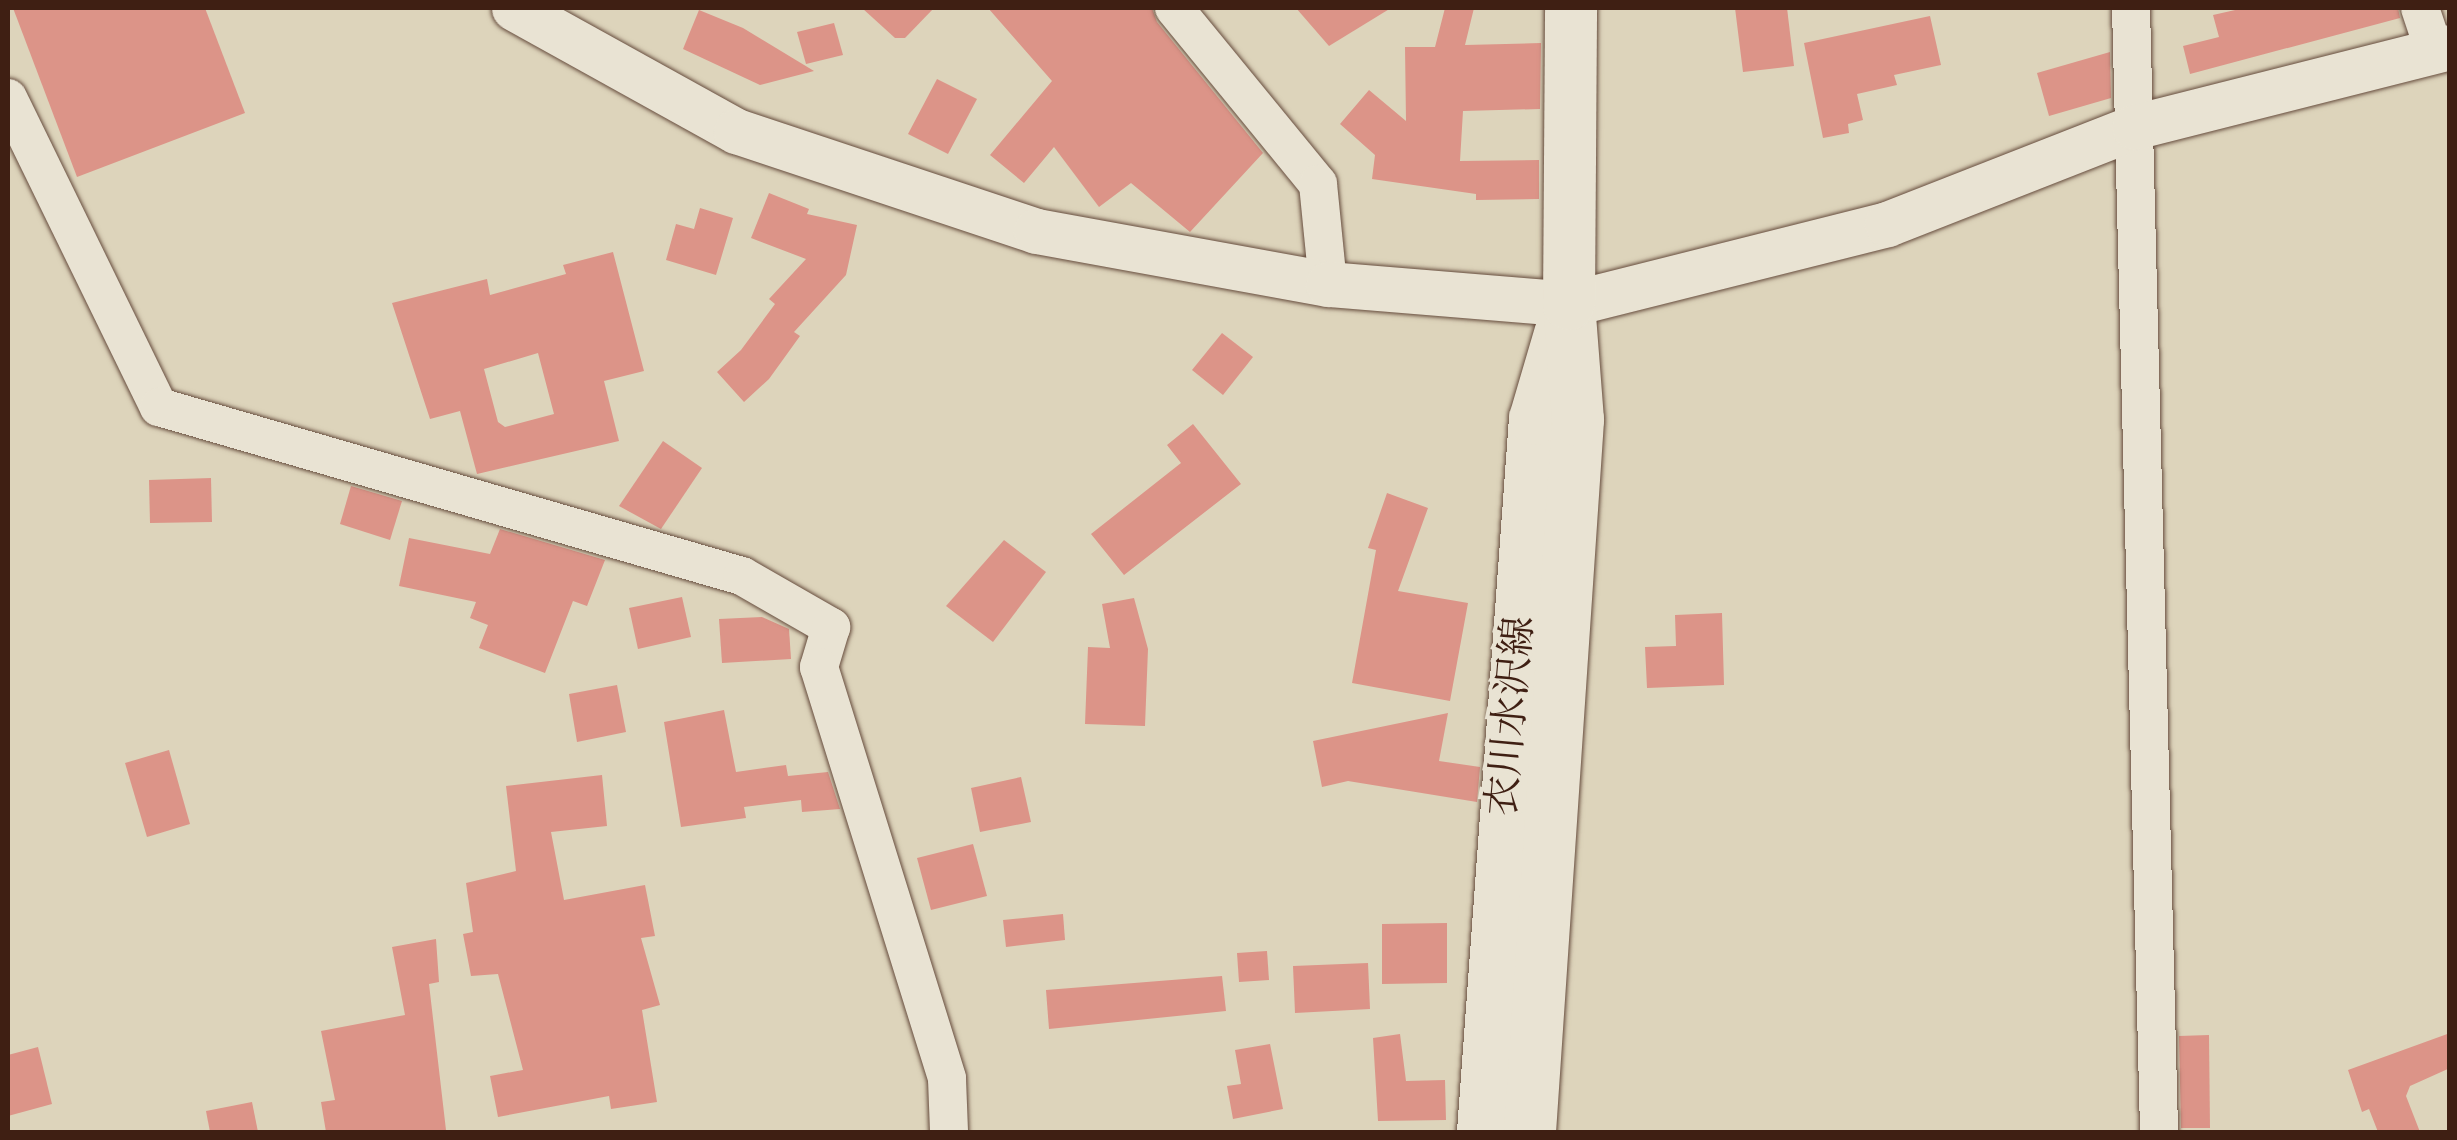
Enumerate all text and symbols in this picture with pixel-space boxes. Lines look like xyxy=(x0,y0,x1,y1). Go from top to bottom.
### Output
street label: 衣川水沢線 xyxy=(1478,614,1544,818)

